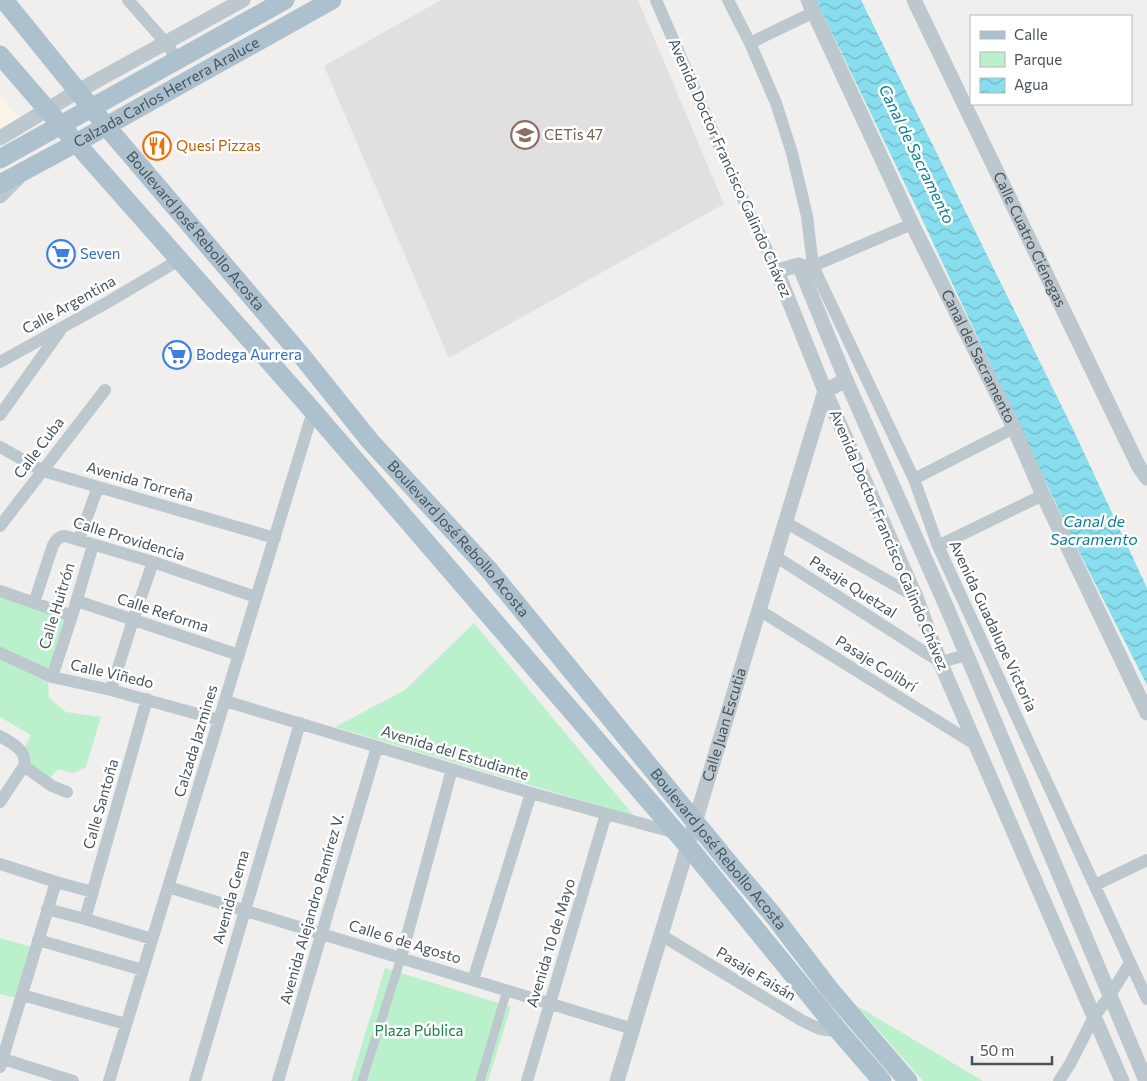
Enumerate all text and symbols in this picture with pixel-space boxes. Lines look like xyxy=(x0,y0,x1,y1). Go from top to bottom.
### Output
legend xyxy=(970,15,1132,105)
text: Calle xyxy=(1014,25,1048,43)
street label: Calzada Carlos Herrera Araluce xyxy=(70,32,262,151)
street label: Avenida Doctor Francisco Galindo Chávez xyxy=(666,36,796,300)
text: Parque xyxy=(1014,50,1062,68)
text: Agua xyxy=(1014,75,1048,93)
water label: Canal de Sacramento xyxy=(875,81,959,227)
school or university icon: CETis 47 xyxy=(510,120,540,150)
place label: CETis 47 xyxy=(544,125,603,143)
restaurant icon: Quesi Pizzas xyxy=(142,131,172,161)
place label: Quesi Pizzas xyxy=(176,136,261,154)
street label: Boulevard José Rebollo Acosta xyxy=(123,147,269,314)
street label: Calle Cuatro Ciénegas xyxy=(990,169,1071,310)
supermarket icon: Seven xyxy=(46,239,76,269)
place label: Seven xyxy=(80,244,120,262)
street label: Calle Argentina xyxy=(19,271,118,337)
street label: Canal del Sacramento xyxy=(938,286,1020,426)
supermarket icon: Bodega Aurrera xyxy=(162,340,192,370)
place label: Bodega Aurrera xyxy=(196,345,302,363)
street label: Avenida Doctor Francisco Galindo Chávez xyxy=(827,407,953,673)
street label: Calle Cuba xyxy=(9,413,67,482)
street label: Boulevard José Rebollo Acosta xyxy=(384,456,534,620)
street label: Avenida Torreña xyxy=(85,457,196,505)
water label: Canal de Sacramento xyxy=(1050,511,1138,548)
street label: Calle Providencia xyxy=(71,512,187,564)
street label: Avenida Guadalupe Victoria xyxy=(946,537,1042,714)
street label: Pasaje Quetzal xyxy=(807,551,900,621)
street label: Calle Huitrón xyxy=(34,560,78,651)
street label: Calle Reforma xyxy=(115,589,211,635)
street label: Pasaje Colibrí xyxy=(833,631,921,696)
street label: Calle Viñedo xyxy=(69,655,156,691)
street label: Calle Juan Escutia xyxy=(698,665,749,784)
street label: Calzada Jazmines xyxy=(169,682,221,799)
street label: Avenida del Estudiante xyxy=(379,721,531,783)
street label: Calle Santoña xyxy=(79,756,122,851)
street label: Boulevard José Rebollo Acosta xyxy=(647,764,791,933)
street label: Avenida Alejandro Ramírez V. xyxy=(275,811,347,1006)
street label: Avenida Gema xyxy=(208,848,252,946)
street label: Avenida 10 de Mayo xyxy=(522,876,578,1009)
street label: Calle 6 de Agosto xyxy=(347,915,464,967)
street label: Pasaje Faisán xyxy=(713,942,800,1004)
park label: Plaza Pública xyxy=(375,1021,463,1039)
scale bar xyxy=(972,1034,1052,1066)
text: 50 m xyxy=(980,1041,1014,1059)

